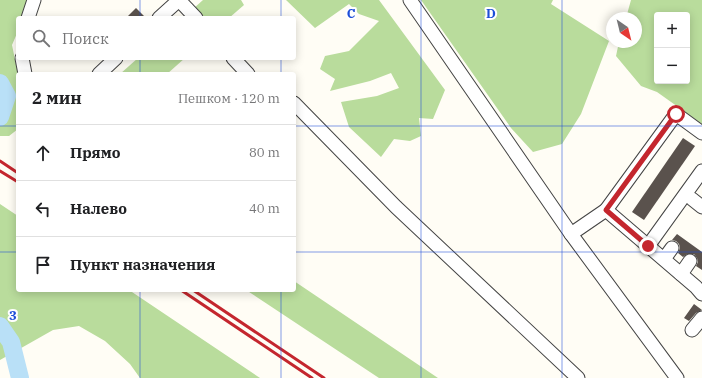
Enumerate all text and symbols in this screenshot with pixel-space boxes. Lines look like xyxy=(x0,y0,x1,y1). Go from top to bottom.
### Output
text: C xyxy=(347,5,356,22)
text: D xyxy=(486,5,496,22)
north arrow xyxy=(606,12,642,48)
map controls xyxy=(654,12,690,84)
button: + xyxy=(654,12,690,48)
search box xyxy=(16,16,296,60)
icon: search xyxy=(30,27,52,49)
text: Поиск xyxy=(62,29,109,48)
button: − xyxy=(654,48,690,84)
text: 2 мин xyxy=(32,87,82,109)
text: Пешком · 120 m xyxy=(178,90,280,107)
route start xyxy=(667,105,685,123)
icon: ahead xyxy=(32,142,54,164)
text: Прямо xyxy=(70,143,121,162)
text: 80 m xyxy=(249,144,280,161)
icon: left xyxy=(32,198,54,220)
text: Налево xyxy=(70,199,127,218)
text: 40 m xyxy=(249,200,280,217)
route end xyxy=(639,237,657,255)
icon: arrive xyxy=(32,254,54,276)
text: Пункт назначения xyxy=(70,255,216,274)
text: 3 xyxy=(9,307,17,324)

